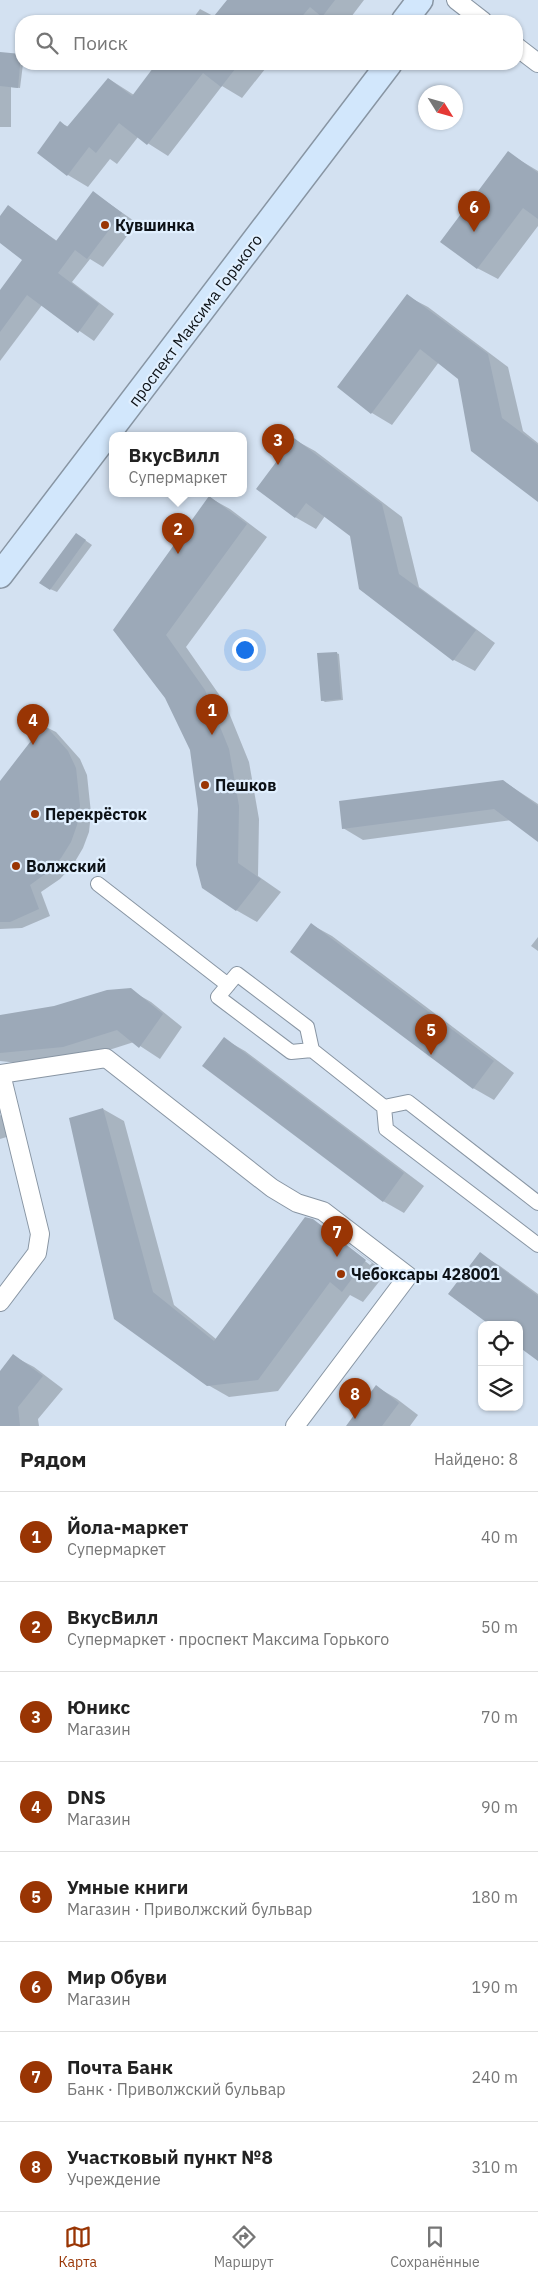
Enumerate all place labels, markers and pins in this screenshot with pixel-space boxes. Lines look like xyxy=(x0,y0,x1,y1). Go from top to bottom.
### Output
pin: 6 xyxy=(458,191,490,232)
place label: Кувшинка xyxy=(115,215,195,235)
marker: Кувшинка xyxy=(99,219,111,231)
pin: 3 xyxy=(262,424,294,465)
pin: 2 xyxy=(162,513,194,554)
pin: 1 xyxy=(196,694,228,735)
pin: 4 xyxy=(17,704,49,745)
place label: Пешков xyxy=(215,775,276,795)
marker: Пешков xyxy=(199,779,211,791)
place label: Перекрёсток xyxy=(45,804,147,824)
marker: Перекрёсток xyxy=(29,808,41,820)
place label: Волжский xyxy=(26,856,106,876)
marker: Волжский xyxy=(10,860,22,872)
pin: 5 xyxy=(415,1014,447,1055)
pin: 7 xyxy=(321,1216,353,1257)
place label: Чебоксары 428001 xyxy=(351,1264,500,1284)
marker: Чебоксары 428001 xyxy=(335,1268,347,1280)
pin: 8 xyxy=(339,1378,371,1419)

